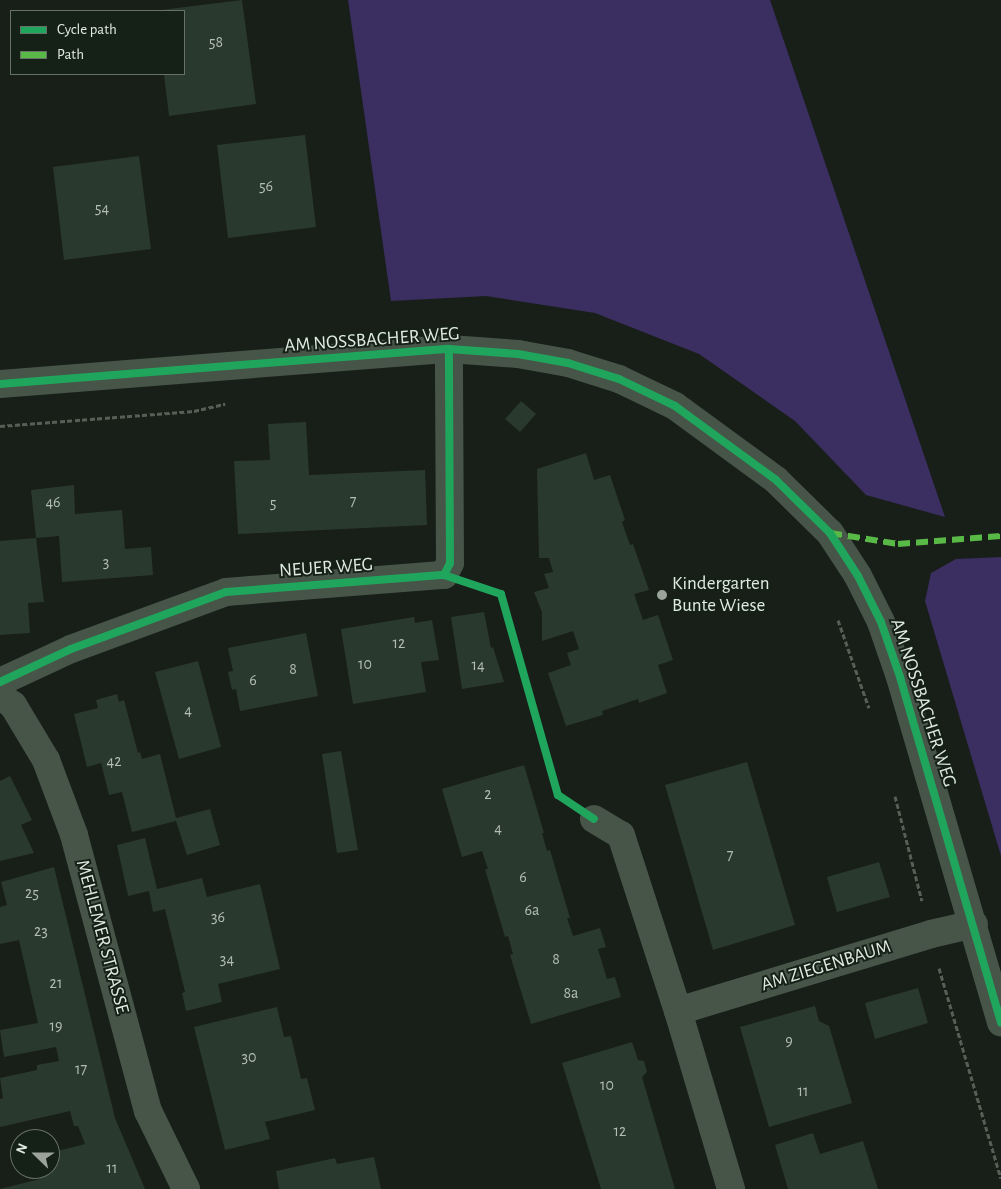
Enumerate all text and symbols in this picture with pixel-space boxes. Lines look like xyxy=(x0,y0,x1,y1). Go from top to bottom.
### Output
legend xyxy=(10,10,185,75)
text: Cycle path xyxy=(57,22,117,37)
house number: 58 xyxy=(209,32,223,52)
text: Path xyxy=(57,47,84,62)
house number: 56 xyxy=(259,176,273,196)
house number: 54 xyxy=(95,198,109,218)
street label: AM NOSSBACHER WEG xyxy=(284,323,460,357)
house number: 7 xyxy=(350,491,356,511)
house number: 46 xyxy=(45,492,61,512)
house number: 5 xyxy=(270,493,276,513)
house number: 3 xyxy=(103,552,109,572)
street label: NEUER WEG xyxy=(278,553,374,583)
place label: Kindergarten Bunte Wiese xyxy=(672,573,770,617)
marker: Kindergarten Bunte Wiese xyxy=(656,589,668,601)
street label: AM NOSSBACHER WEG xyxy=(885,616,961,790)
house number: 12 xyxy=(393,633,405,653)
house number: 10 xyxy=(358,654,372,674)
house number: 14 xyxy=(471,655,485,675)
house number: 8 xyxy=(289,659,297,679)
house number: 6 xyxy=(249,670,257,690)
house number: 4 xyxy=(184,700,192,720)
house number: 42 xyxy=(107,751,121,771)
house number: 2 xyxy=(484,784,492,804)
house number: 4 xyxy=(494,818,502,838)
house number: 7 xyxy=(727,845,733,865)
street label: MEHLEMER STRASSE xyxy=(70,857,134,1017)
house number: 6 xyxy=(519,867,527,887)
house number: 25 xyxy=(25,883,39,903)
house number: 6a xyxy=(525,900,539,920)
house number: 36 xyxy=(211,907,225,927)
house number: 23 xyxy=(34,921,48,941)
street label: AM ZIEGENBAUM xyxy=(758,935,894,997)
house number: 34 xyxy=(220,949,234,969)
house number: 8 xyxy=(552,949,560,969)
house number: 21 xyxy=(50,973,62,993)
house number: 8a xyxy=(564,983,578,1003)
house number: 19 xyxy=(49,1016,63,1036)
house number: 9 xyxy=(785,1031,793,1051)
house number: 30 xyxy=(241,1047,257,1067)
house number: 17 xyxy=(75,1059,87,1079)
house number: 10 xyxy=(600,1075,614,1095)
house number: 11 xyxy=(797,1081,809,1101)
house number: 12 xyxy=(614,1121,626,1141)
north arrow xyxy=(10,1129,60,1179)
text: N xyxy=(14,1142,30,1156)
house number: 11 xyxy=(106,1158,118,1178)

